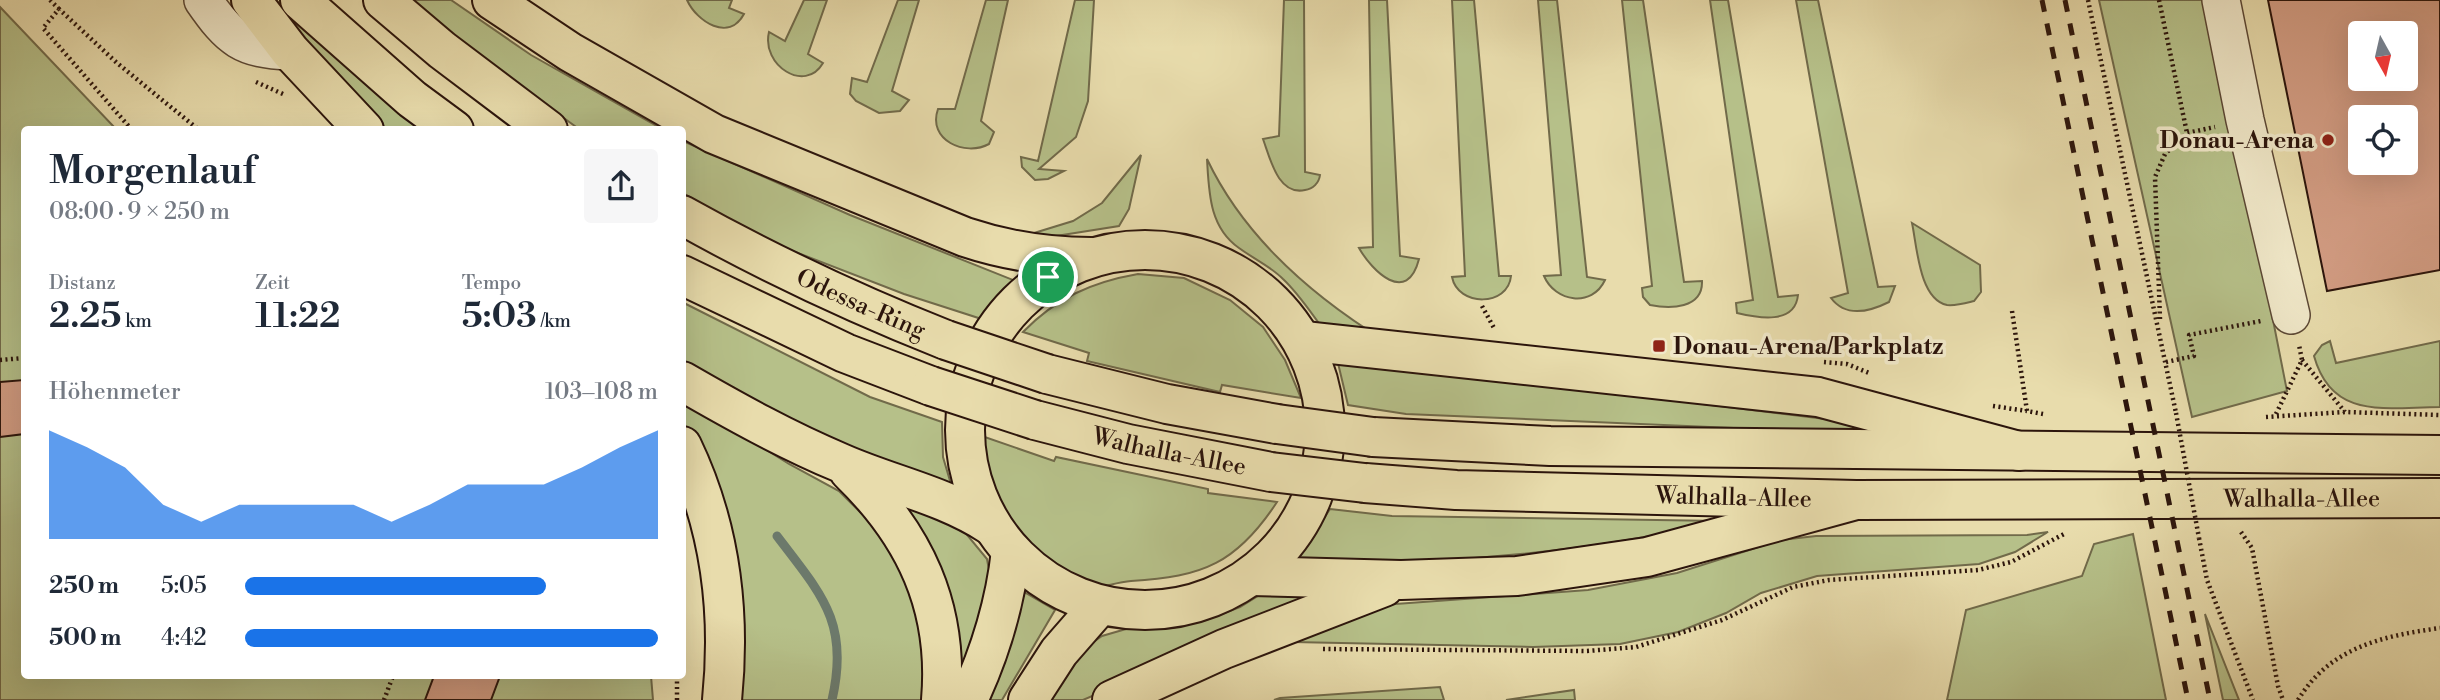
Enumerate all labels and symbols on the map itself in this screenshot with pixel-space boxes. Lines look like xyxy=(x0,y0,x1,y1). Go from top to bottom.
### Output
north arrow xyxy=(2348,21,2418,91)
place label: Donau-Arena xyxy=(2159,126,2315,156)
marker: Donau-Arena xyxy=(2320,132,2336,148)
pin xyxy=(1018,247,1078,307)
street label: Odessa-Ring xyxy=(791,263,930,346)
place label: Donau-Arena/Parkplatz xyxy=(1673,332,1943,362)
marker: Donau-Arena/Parkplatz xyxy=(1651,338,1667,354)
street label: Walhalla-Allee xyxy=(1088,421,1249,483)
street label: Walhalla-Allee xyxy=(1654,481,1812,515)
street label: Walhalla-Allee xyxy=(2223,484,2380,515)

